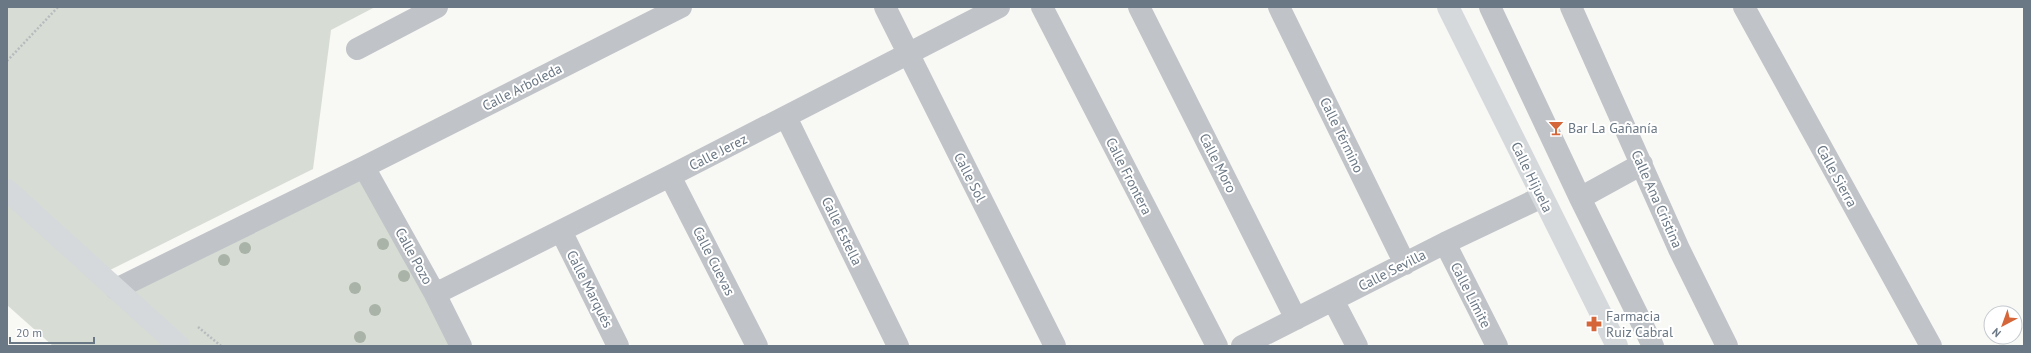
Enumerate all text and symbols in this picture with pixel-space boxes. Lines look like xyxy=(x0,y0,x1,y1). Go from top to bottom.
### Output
street label: Calle Arboleda xyxy=(479,59,565,115)
street label: Calle Término xyxy=(1316,94,1368,176)
bar icon: Bar La Gañanía xyxy=(1547,119,1565,137)
place label: Bar La Gañanía xyxy=(1568,119,1658,137)
street label: Calle Jerez xyxy=(686,130,750,174)
street label: Calle Moro xyxy=(1195,130,1241,196)
street label: Calle Frontera xyxy=(1102,134,1156,218)
street label: Calle Hijuela xyxy=(1507,139,1557,215)
street label: Calle Sierra xyxy=(1813,142,1861,210)
street label: Calle Ana Cristina xyxy=(1627,147,1687,251)
street label: Calle Sol xyxy=(950,149,990,205)
street label: Calle Estella xyxy=(818,194,866,268)
street label: Calle Cuevas xyxy=(689,223,739,299)
street label: Calle Pozo xyxy=(391,225,437,287)
street label: Calle Sevilla xyxy=(1355,245,1429,295)
street label: Calle Marqués xyxy=(563,247,617,331)
street label: Calle Límite xyxy=(1447,259,1495,331)
north arrow xyxy=(1983,305,2023,345)
place label: Farmacia Ruiz Cabral xyxy=(1606,307,1673,341)
pharmacy icon: Farmacia Ruiz Cabral xyxy=(1585,315,1603,333)
scale bar xyxy=(10,319,94,345)
text: 20 m xyxy=(16,325,42,340)
text: N xyxy=(1989,325,2004,340)

